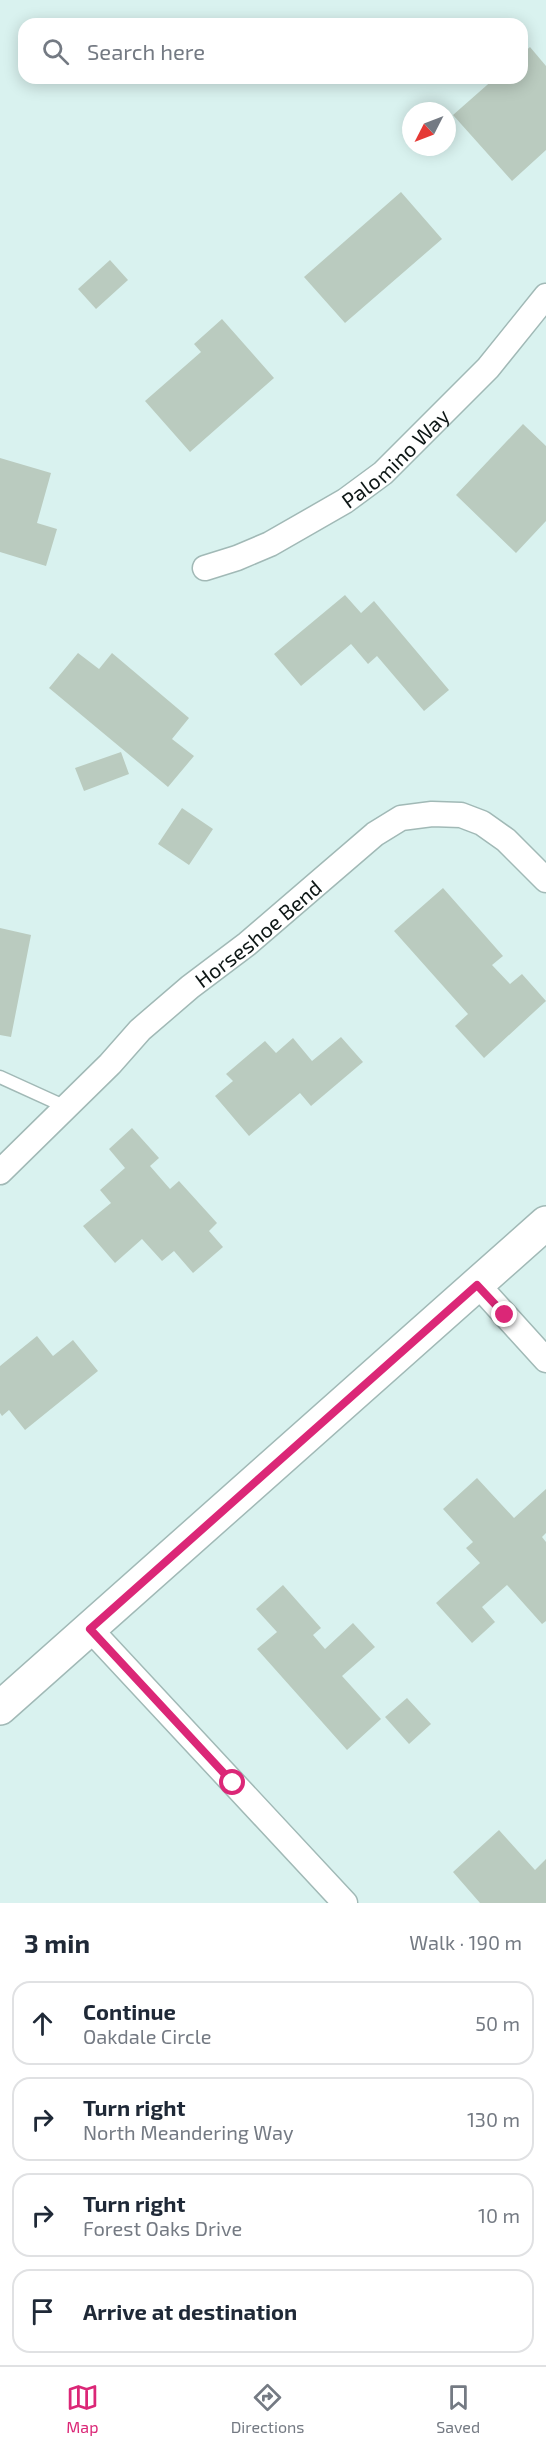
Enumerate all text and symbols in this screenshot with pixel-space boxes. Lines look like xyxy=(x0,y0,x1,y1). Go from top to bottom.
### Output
search box xyxy=(18,18,528,84)
icon: search xyxy=(39,35,72,68)
text: Search here xyxy=(87,38,205,64)
north arrow xyxy=(402,102,456,156)
street label: Palomino Way xyxy=(336,402,454,512)
street label: Horseshoe Bend xyxy=(189,874,326,992)
route end xyxy=(491,1301,517,1327)
route start xyxy=(219,1769,245,1795)
text: 3 min xyxy=(24,1927,90,1958)
text: Walk · 190 m xyxy=(409,1930,522,1954)
text: Continue xyxy=(83,1998,176,2024)
icon: ahead xyxy=(26,2007,59,2040)
text: 50 m xyxy=(475,2011,520,2035)
text: Oakdale Circle xyxy=(83,2024,211,2048)
text: Turn right xyxy=(83,2094,185,2120)
icon: right xyxy=(26,2103,59,2136)
text: 130 m xyxy=(467,2107,520,2131)
text: North Meandering Way xyxy=(83,2120,294,2144)
text: Turn right xyxy=(83,2190,185,2216)
icon: right xyxy=(26,2199,59,2232)
text: 10 m xyxy=(478,2203,520,2227)
text: Forest Oaks Drive xyxy=(83,2216,242,2240)
icon: arrive xyxy=(26,2295,59,2328)
text: Arrive at destination xyxy=(83,2298,297,2324)
tab: Map xyxy=(66,2381,99,2436)
tab: Directions xyxy=(231,2381,304,2436)
tab: Saved xyxy=(436,2381,480,2436)

